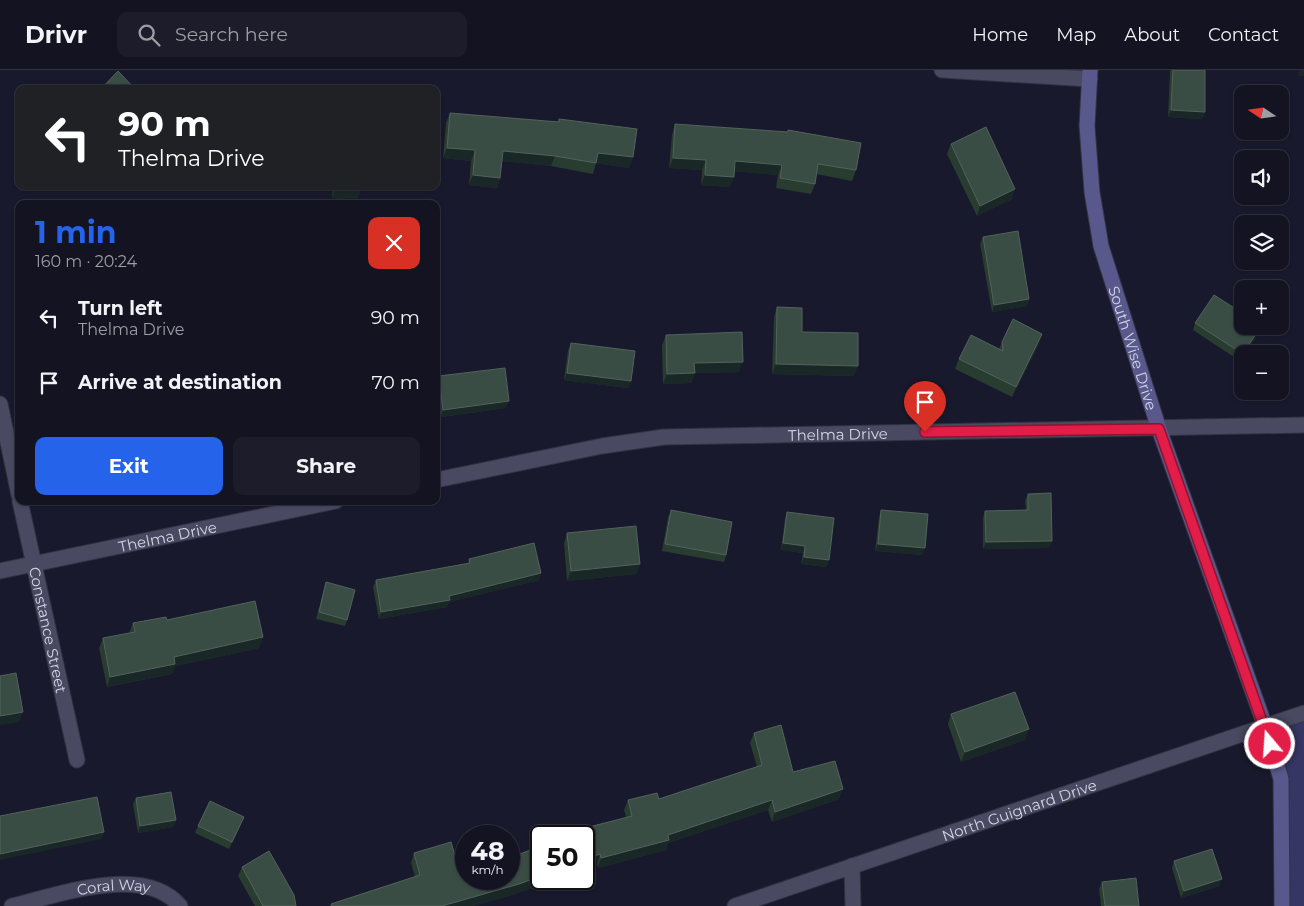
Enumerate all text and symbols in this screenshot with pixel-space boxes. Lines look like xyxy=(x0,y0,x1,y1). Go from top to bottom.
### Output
search box xyxy=(117,12,467,57)
text: Drivr xyxy=(25,20,87,49)
icon: search xyxy=(135,21,163,49)
text: Search here xyxy=(175,23,288,46)
text: Home xyxy=(972,24,1028,46)
text: Map xyxy=(1056,24,1096,46)
text: About xyxy=(1124,24,1180,46)
text: Contact xyxy=(1208,24,1279,46)
north arrow xyxy=(1234,85,1289,140)
map controls xyxy=(1234,85,1289,400)
text: 90 m xyxy=(118,102,211,145)
icon: left xyxy=(35,105,100,170)
text: Thelma Drive xyxy=(118,145,264,172)
button: sound xyxy=(1234,150,1289,205)
text: 1 min xyxy=(35,214,116,251)
button: layers xyxy=(1234,215,1289,270)
button: close xyxy=(368,217,420,269)
text: 160 m · 20:24 xyxy=(35,252,137,271)
button: + xyxy=(1234,280,1289,335)
street label: South Wise Drive xyxy=(1105,284,1162,412)
text: Turn left xyxy=(78,297,163,320)
icon: left xyxy=(35,304,63,332)
text: 90 m xyxy=(371,306,420,329)
text: Thelma Drive xyxy=(78,320,185,339)
button: − xyxy=(1234,345,1289,400)
icon: arrive xyxy=(35,369,63,397)
text: Arrive at destination xyxy=(78,371,282,394)
text: 70 m xyxy=(371,371,420,394)
pin xyxy=(904,381,946,432)
icon: arrive xyxy=(911,388,939,416)
street label: Thelma Drive xyxy=(788,423,888,444)
button: Exit xyxy=(35,437,223,495)
button: Share xyxy=(233,437,420,495)
street label: Thelma Drive xyxy=(117,517,218,556)
street label: Constance Street xyxy=(25,565,71,695)
position arrow xyxy=(1243,717,1295,769)
street label: North Guignard Drive xyxy=(939,775,1099,845)
speed limit sign: 50 xyxy=(530,825,595,890)
text: 48 xyxy=(471,836,504,866)
text: km/h xyxy=(471,862,504,877)
street label: Coral Way xyxy=(75,875,154,899)

